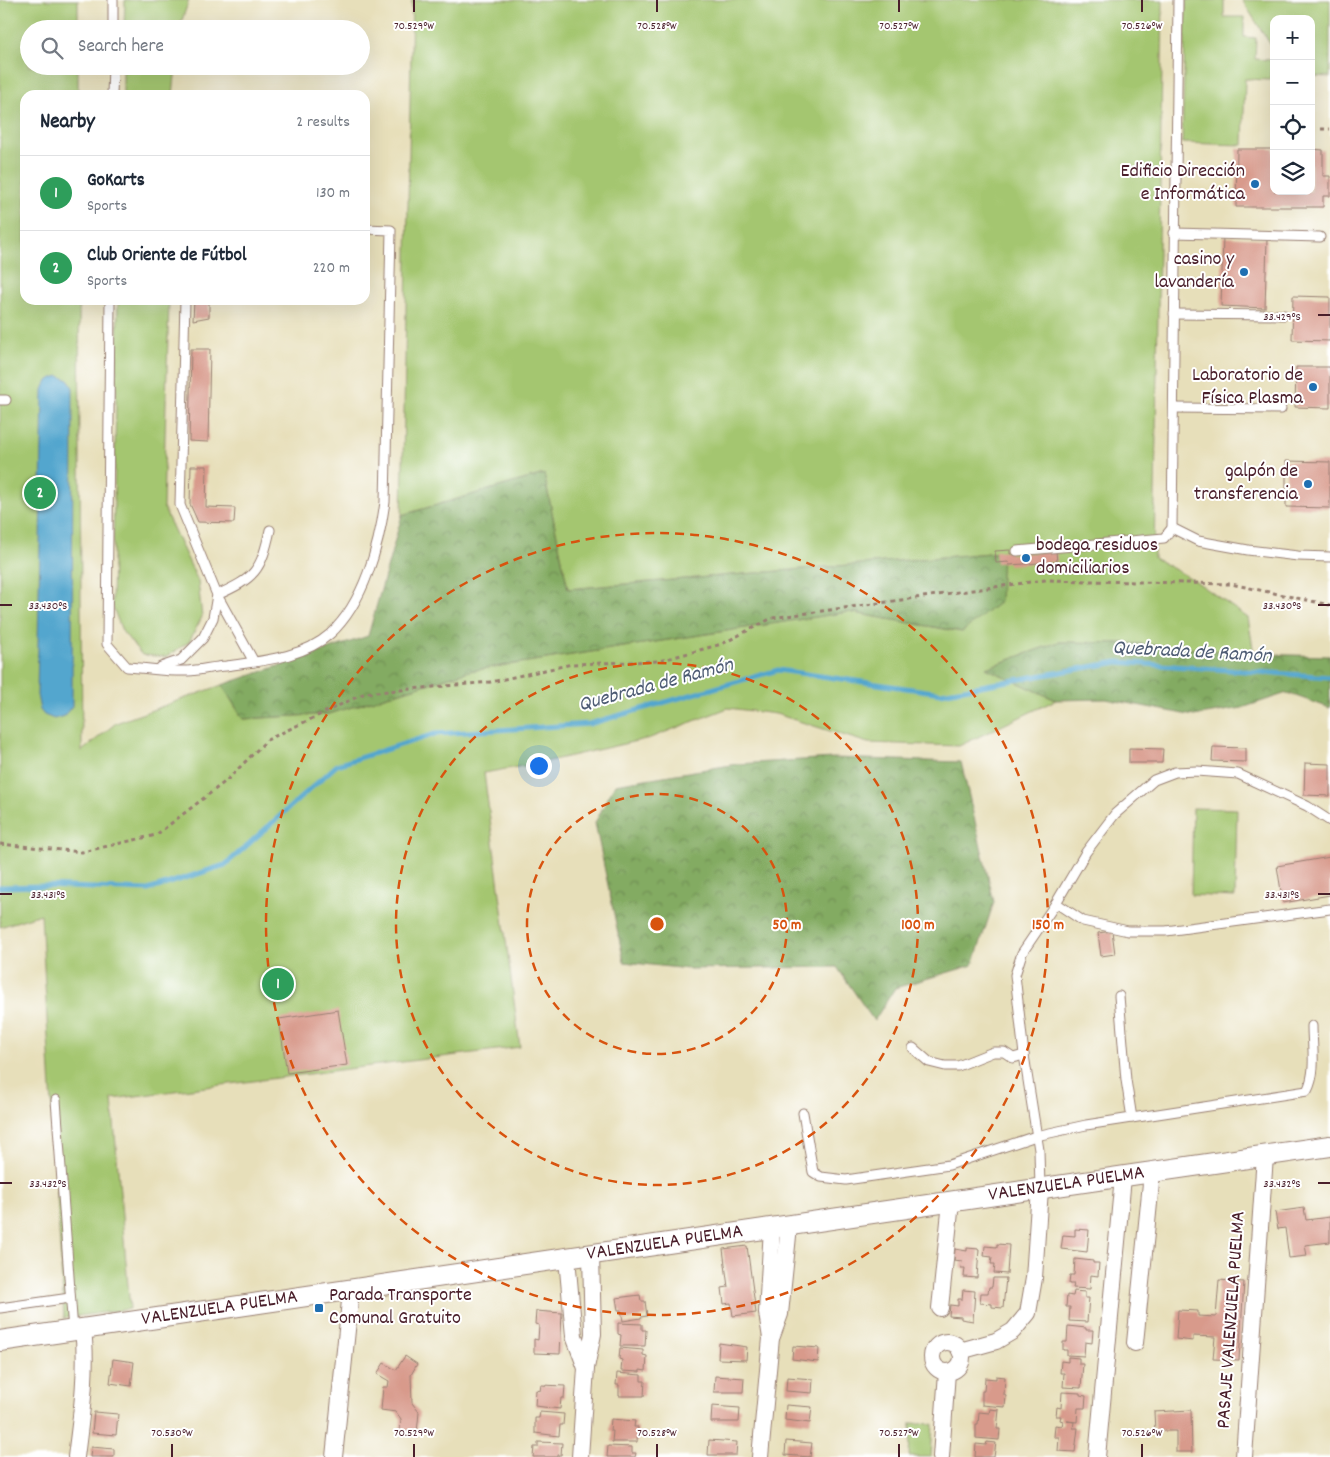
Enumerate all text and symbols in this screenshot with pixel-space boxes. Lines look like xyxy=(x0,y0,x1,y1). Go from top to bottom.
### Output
map controls xyxy=(1270,15,1315,195)
button: + xyxy=(1270,15,1315,60)
text: 70.529°W xyxy=(394,18,434,35)
text: 70.528°W xyxy=(637,18,677,35)
text: 70.527°W xyxy=(879,18,919,35)
text: 70.526°W xyxy=(1122,18,1162,35)
search box xyxy=(20,20,370,75)
icon: search xyxy=(38,34,66,62)
text: Search here xyxy=(78,34,164,61)
button: − xyxy=(1270,60,1315,105)
button: locate xyxy=(1270,105,1315,150)
text: Nearby xyxy=(40,108,95,138)
text: 2 results xyxy=(296,111,350,134)
button: layers xyxy=(1270,150,1315,195)
place label: Edificio Dirección e Informática xyxy=(1120,158,1246,209)
text: GoKarts xyxy=(87,168,145,195)
marker: Edificio Dirección e Informática xyxy=(1249,178,1261,190)
text: 1 xyxy=(54,182,58,205)
text: 130 m xyxy=(316,182,350,205)
text: Sports xyxy=(87,195,127,218)
text: Club Oriente de Fútbol xyxy=(87,243,246,270)
place label: casino y lavandería xyxy=(1154,246,1235,297)
text: 2 xyxy=(53,257,60,280)
text: 220 m xyxy=(313,257,350,280)
marker: casino y lavandería xyxy=(1238,266,1250,278)
text: Sports xyxy=(87,270,127,293)
text: 33.429°S xyxy=(1263,309,1301,326)
place label: Laboratorio de Física Plasma xyxy=(1192,362,1304,413)
marker: Laboratorio de Física Plasma xyxy=(1307,381,1319,393)
place label: galpón de transferencia xyxy=(1194,458,1299,509)
pin: 2 xyxy=(24,474,56,512)
marker: galpón de transferencia xyxy=(1302,478,1314,490)
place label: bodega residuos domiciliarios xyxy=(1036,532,1158,583)
marker: bodega residuos domiciliarios xyxy=(1020,552,1032,564)
text: 33.430°S xyxy=(29,598,67,615)
text: 33.430°S xyxy=(1263,598,1301,615)
water label: Quebrada de Ramón xyxy=(1112,634,1274,672)
water label: Quebrada de Ramón xyxy=(575,651,738,721)
your location xyxy=(526,753,552,779)
text: 33.431°S xyxy=(31,887,65,904)
text: 33.431°S xyxy=(1265,887,1299,904)
centre of rings xyxy=(648,915,666,933)
text: 50 m xyxy=(773,915,801,937)
text: 100 m xyxy=(901,915,935,937)
text: 150 m xyxy=(1032,915,1064,937)
pin: 1 xyxy=(262,965,294,1003)
street label: VALENZUELA PUELMA xyxy=(987,1159,1147,1210)
text: 33.432°S xyxy=(29,1176,67,1193)
text: 33.432°S xyxy=(1263,1176,1301,1193)
street label: PASAJE VALENZUELA PUELMA xyxy=(1210,1210,1254,1430)
street label: VALENZUELA PUELMA xyxy=(585,1218,745,1269)
place label: Parada Transporte Comunal Gratuito xyxy=(329,1282,472,1333)
street label: VALENZUELA PUELMA xyxy=(140,1283,300,1334)
marker: Parada Transporte Comunal Gratuito xyxy=(313,1302,325,1314)
text: 70.530°W xyxy=(151,1425,193,1442)
text: 70.529°W xyxy=(394,1425,434,1442)
text: 70.528°W xyxy=(637,1425,677,1442)
text: 70.527°W xyxy=(879,1425,919,1442)
text: 70.526°W xyxy=(1122,1425,1162,1442)

